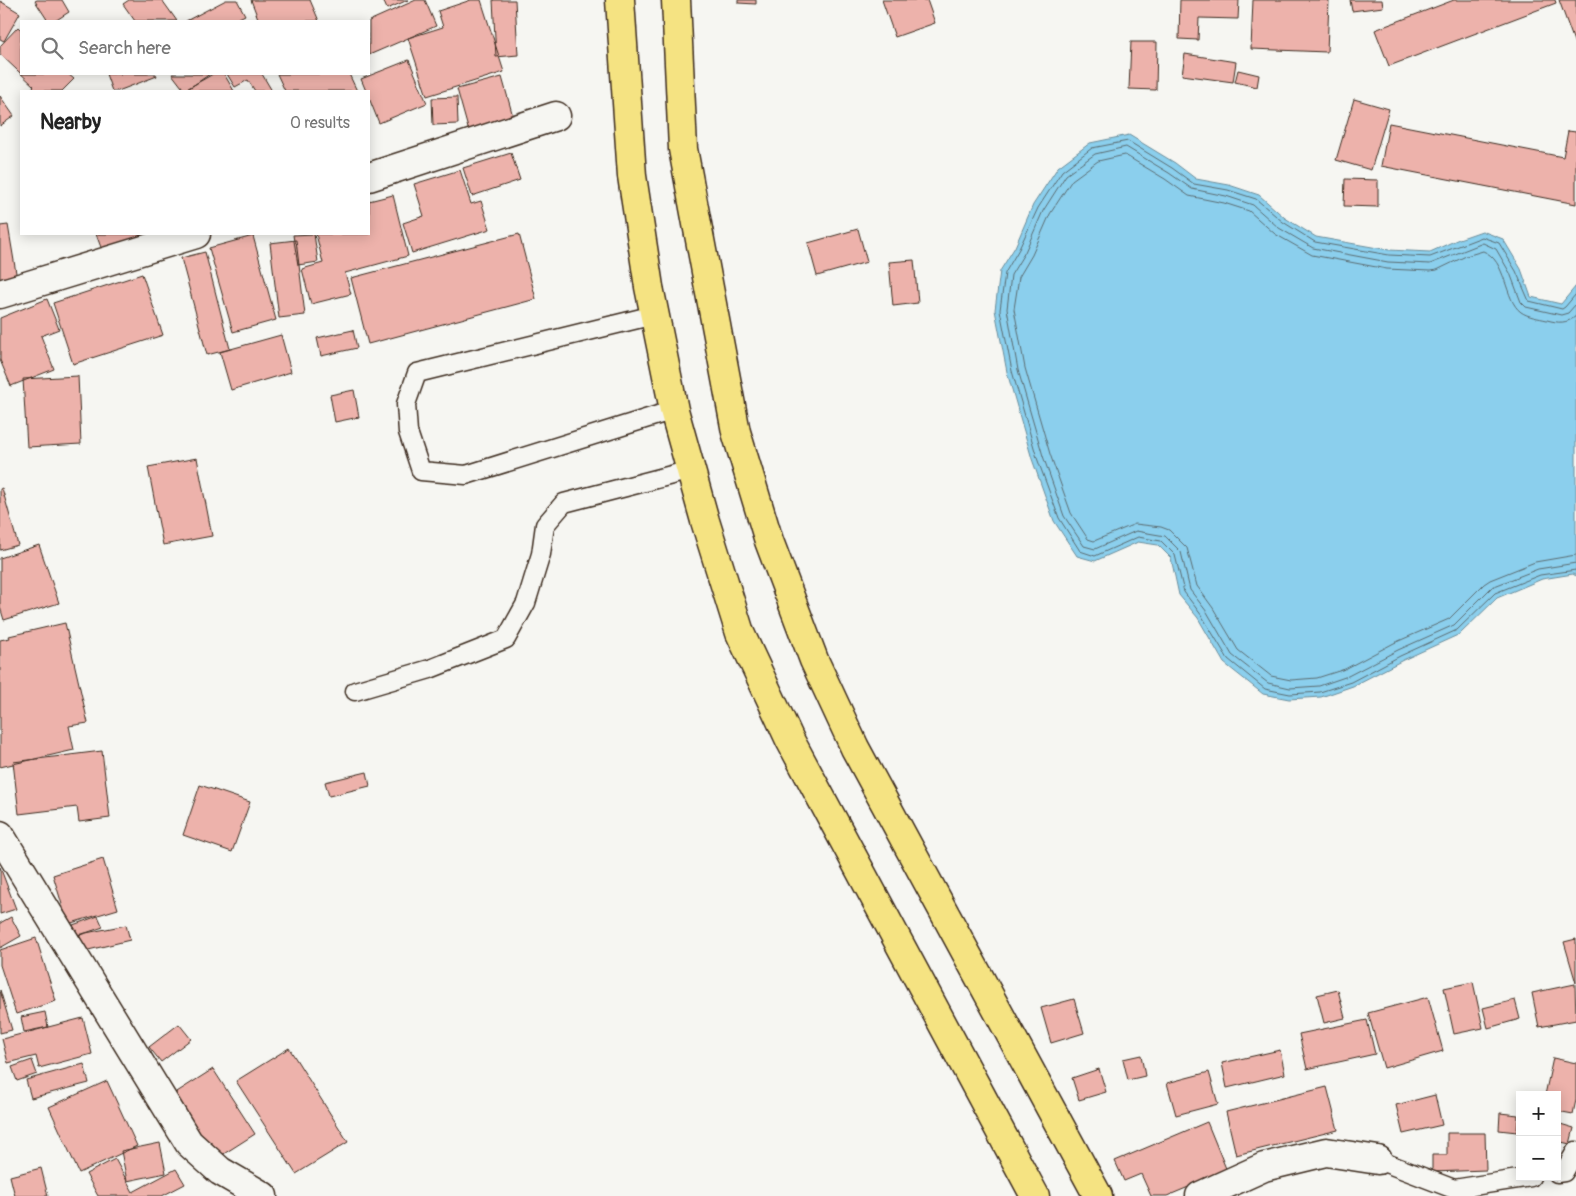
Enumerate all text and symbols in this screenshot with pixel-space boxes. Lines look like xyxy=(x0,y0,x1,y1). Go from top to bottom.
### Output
search box xyxy=(20,20,370,75)
icon: search xyxy=(38,34,66,62)
text: Search here xyxy=(78,36,171,60)
text: Nearby xyxy=(40,109,101,136)
text: 0 results xyxy=(290,113,350,133)
map controls xyxy=(1516,1091,1561,1181)
button: + xyxy=(1516,1091,1561,1136)
button: − xyxy=(1516,1136,1561,1181)

